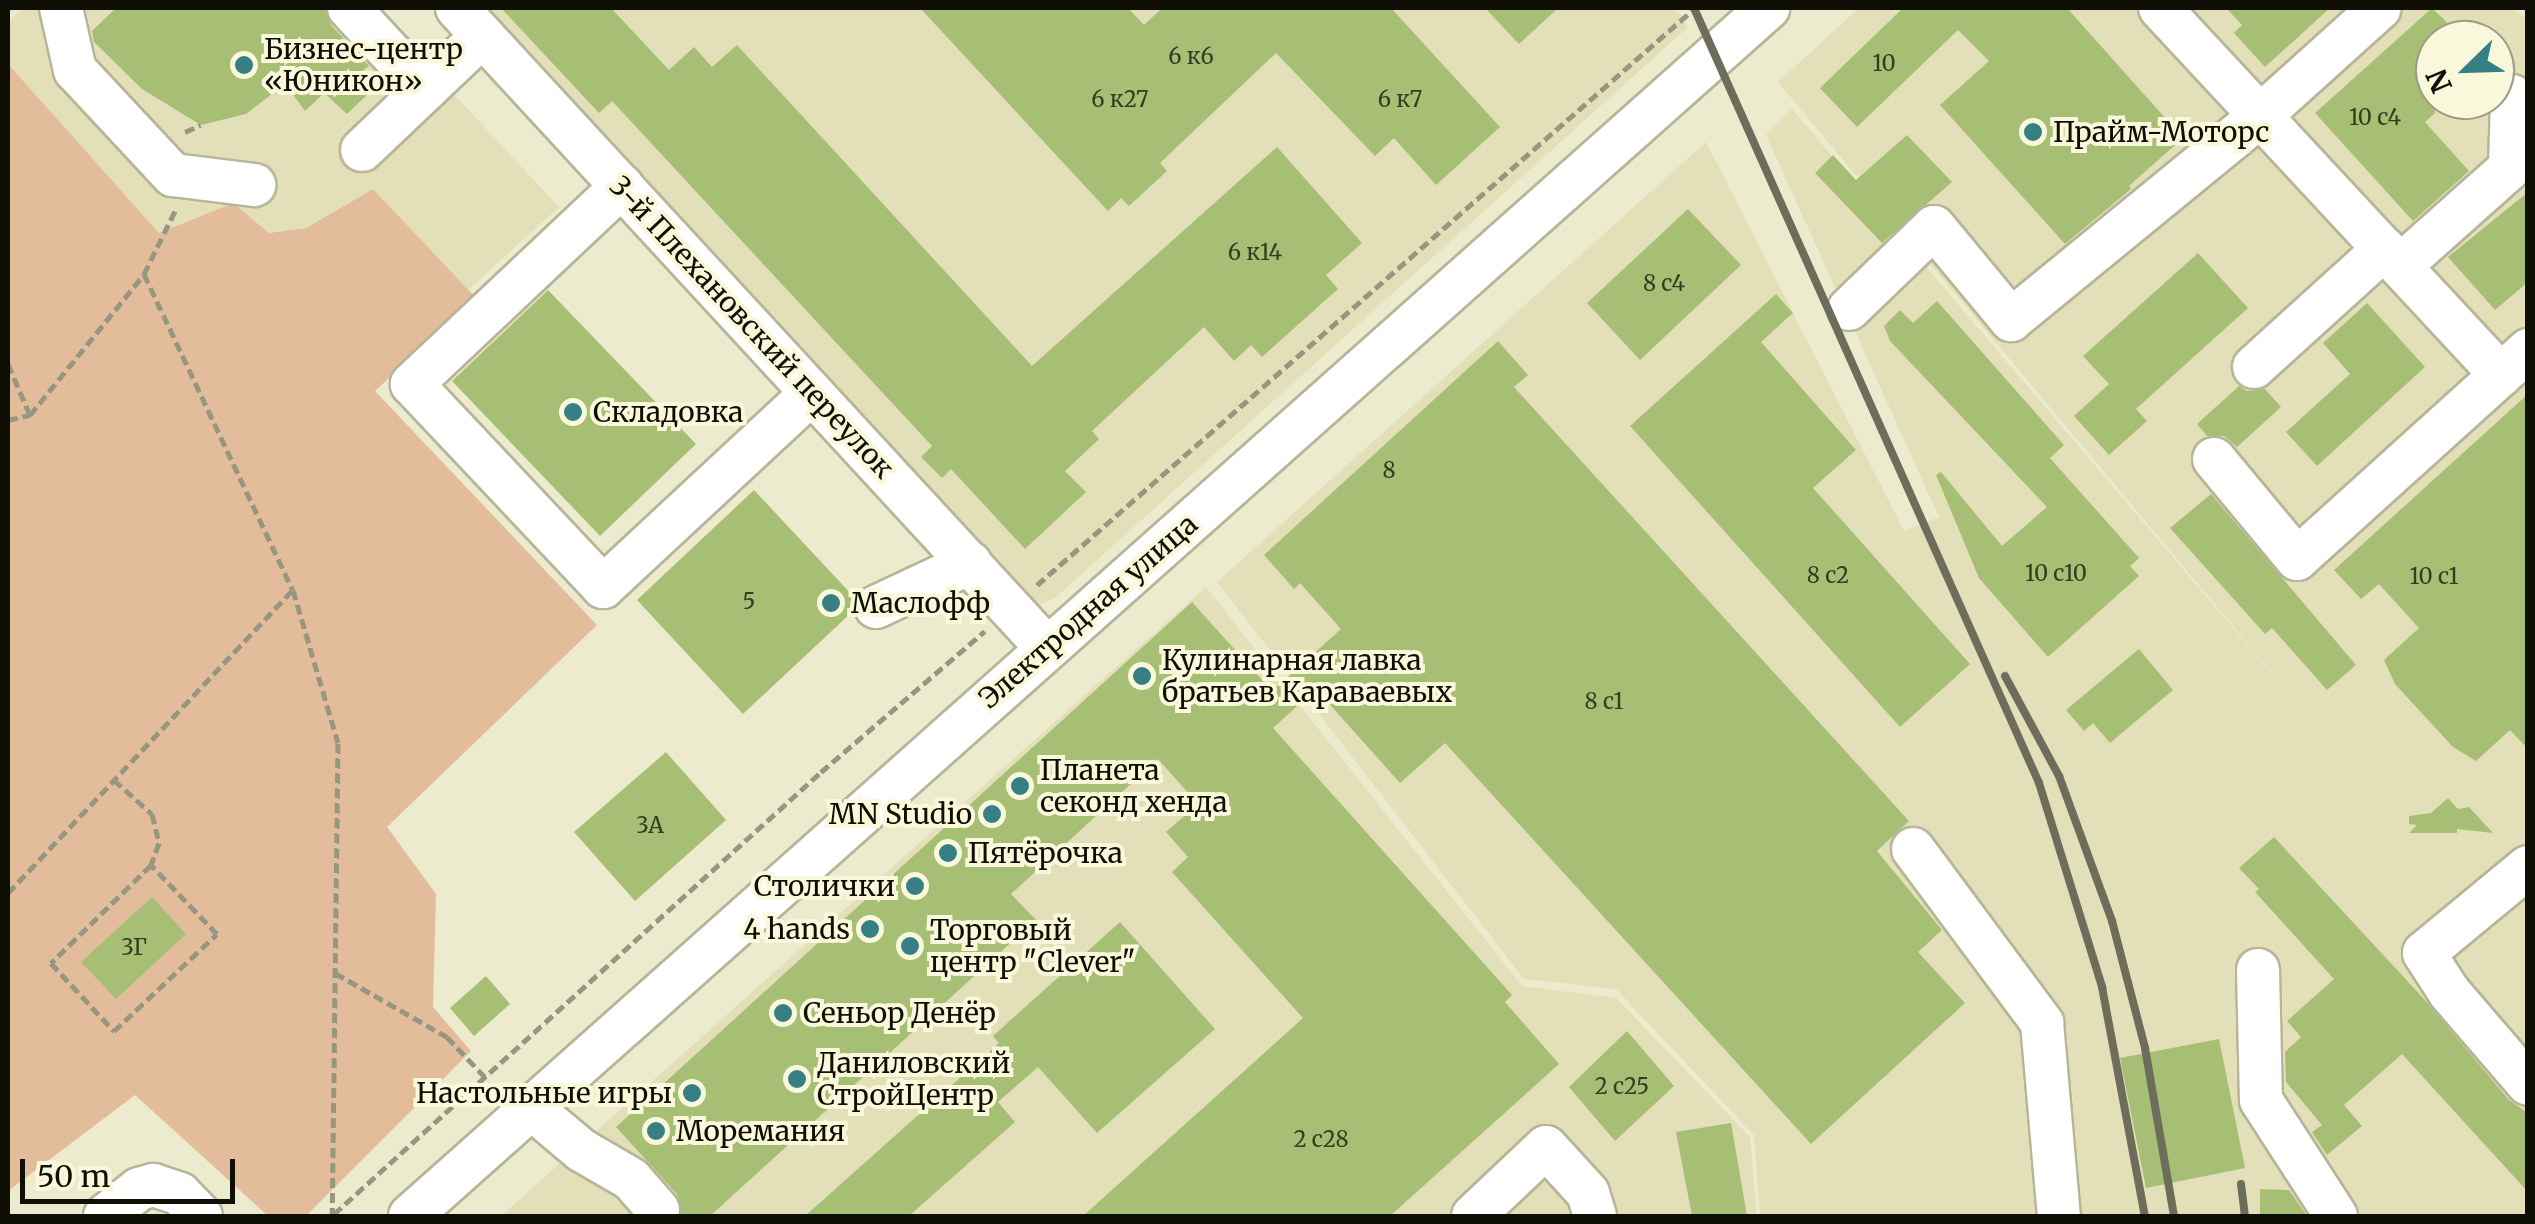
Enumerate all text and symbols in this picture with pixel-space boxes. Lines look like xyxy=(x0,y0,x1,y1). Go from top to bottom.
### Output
north arrow xyxy=(2415,20,2515,120)
place label: Бизнес-центр «Юникон» xyxy=(264,32,463,98)
house number: 6 к6 xyxy=(1168,44,1214,70)
house number: 10 xyxy=(1872,51,1896,77)
marker: Бизнес-центр «Юникон» xyxy=(233,54,255,76)
text: N xyxy=(2418,64,2460,98)
house number: 6 к27 xyxy=(1091,87,1149,113)
house number: 6 к7 xyxy=(1378,87,1422,113)
house number: 10 с4 xyxy=(2349,105,2401,131)
place label: Прайм-Моторс xyxy=(2053,115,2270,149)
marker: Прайм-Моторс xyxy=(2022,121,2044,143)
street label: 3-й Плехановский переулок xyxy=(603,169,901,485)
house number: 6 к14 xyxy=(1228,240,1282,266)
house number: 8 с4 xyxy=(1643,271,1685,297)
place label: Складовка xyxy=(593,395,743,429)
marker: Складовка xyxy=(562,401,584,423)
house number: 8 xyxy=(1382,458,1396,484)
street label: Электродная улица xyxy=(972,507,1204,715)
house number: 10 с10 xyxy=(2025,561,2087,587)
house number: 8 с2 xyxy=(1807,563,1849,589)
house number: 10 c1 xyxy=(2410,564,2458,590)
place label: Маслофф xyxy=(851,586,990,620)
house number: 5 xyxy=(743,589,755,615)
marker: Маслофф xyxy=(820,592,842,614)
place label: Кулинарная лавка братьев Караваевых xyxy=(1162,643,1452,709)
marker: Кулинарная лавка братьев Караваевых xyxy=(1131,665,1153,687)
house number: 8 с1 xyxy=(1585,689,1623,715)
place label: Планета секонд хенда xyxy=(1040,753,1227,819)
marker: Планета секонд хенда xyxy=(1009,775,1031,797)
place label: MN Studio xyxy=(829,797,972,831)
marker: MN Studio xyxy=(981,803,1003,825)
house number: 3А xyxy=(636,813,664,839)
place label: Пятёрочка xyxy=(968,836,1123,870)
marker: Пятёрочка xyxy=(937,842,959,864)
place label: Столички xyxy=(754,869,895,903)
marker: Столички xyxy=(904,875,926,897)
place label: 4 hands xyxy=(743,912,850,946)
place label: Торговый центр "Clever" xyxy=(930,913,1134,979)
marker: 4 hands xyxy=(859,918,881,940)
house number: 3Г xyxy=(121,935,147,961)
marker: Торговый центр "Clever" xyxy=(899,935,921,957)
place label: Сеньор Денёр xyxy=(803,996,996,1030)
marker: Сеньор Денёр xyxy=(772,1002,794,1024)
place label: Даниловский СтройЦентр xyxy=(817,1046,1010,1112)
marker: Даниловский СтройЦентр xyxy=(786,1068,808,1090)
house number: 2 с25 xyxy=(1595,1074,1649,1100)
place label: Настольные игры xyxy=(416,1076,672,1110)
marker: Настольные игры xyxy=(681,1082,703,1104)
place label: Моремания xyxy=(676,1114,845,1148)
marker: Моремания xyxy=(645,1120,667,1142)
house number: 2 с28 xyxy=(1293,1127,1349,1153)
scale bar xyxy=(25,1139,240,1201)
text: 50 m xyxy=(37,1157,110,1195)

